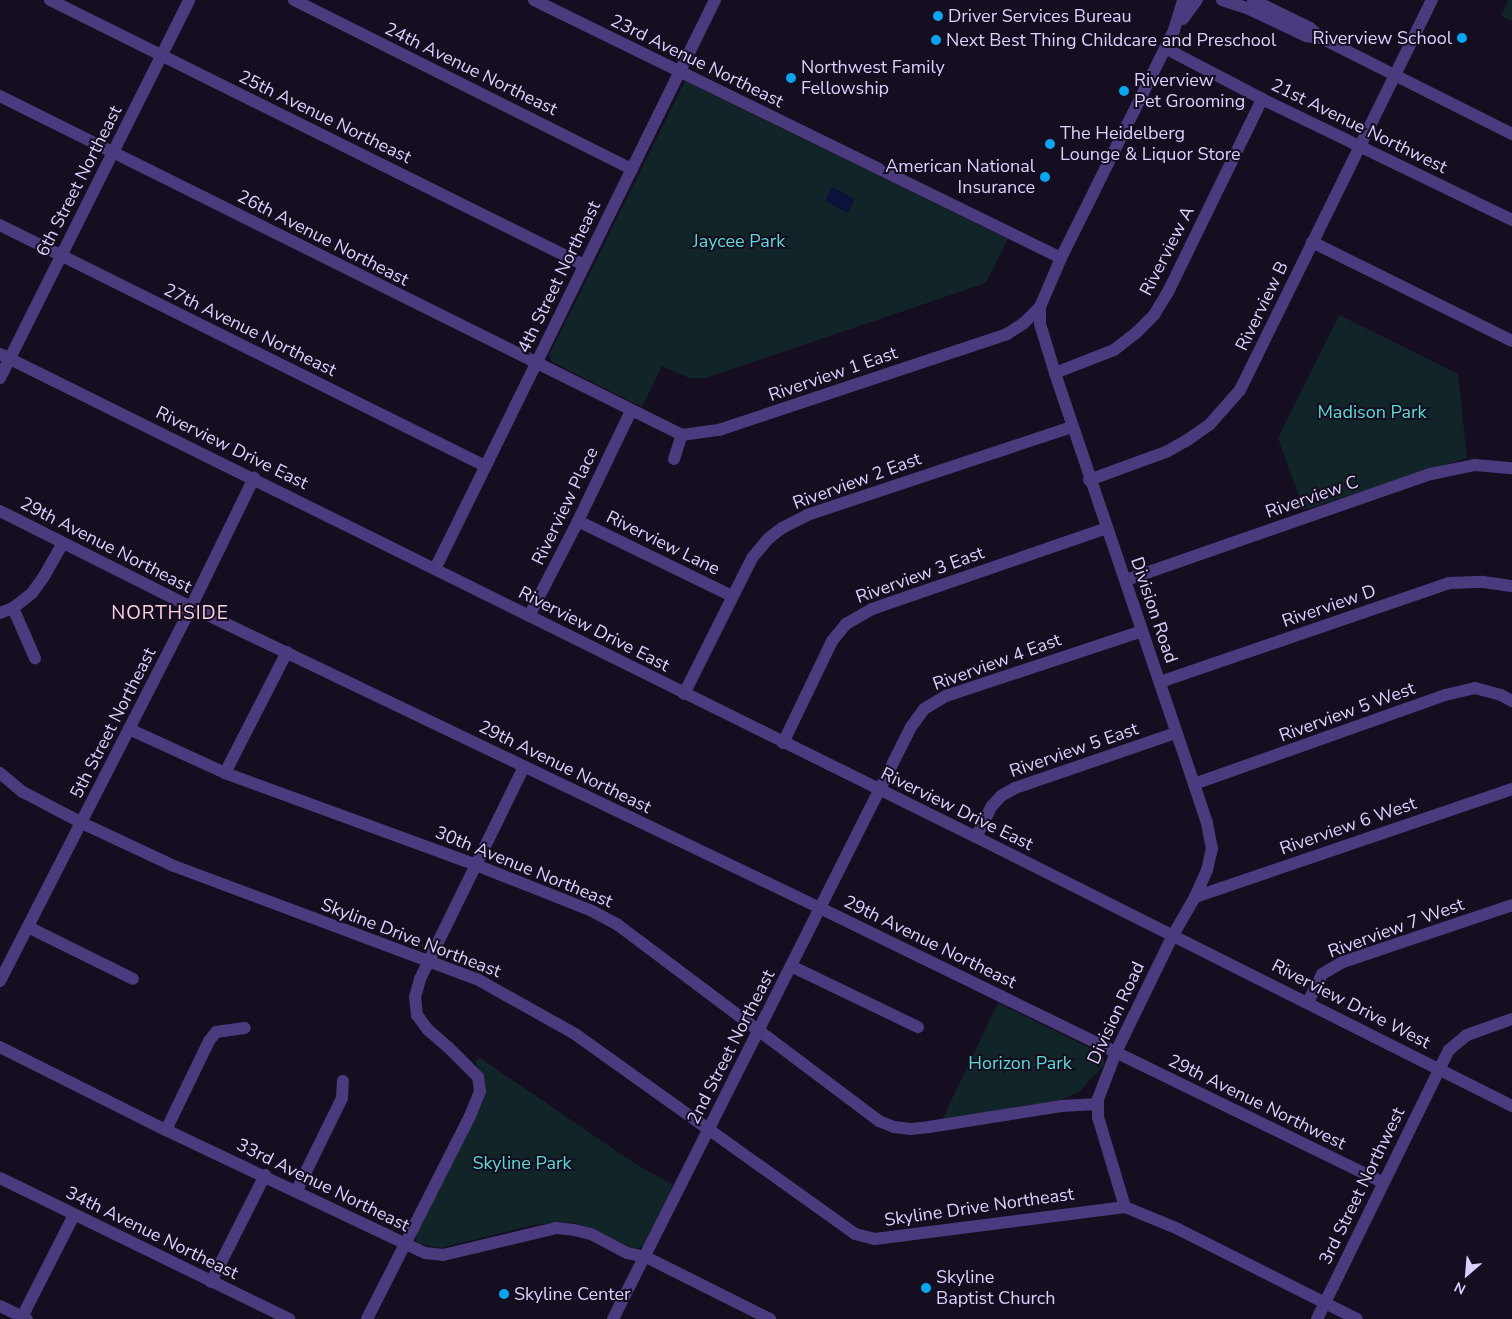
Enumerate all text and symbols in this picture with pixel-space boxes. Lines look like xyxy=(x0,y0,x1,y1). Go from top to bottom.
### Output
place label: Driver Services Bureau xyxy=(948,5,1132,27)
street label: 23rd Avenue Northeast xyxy=(607,10,787,112)
marker: Driver Services Bureau xyxy=(932,10,944,22)
street label: 24th Avenue Northeast xyxy=(381,18,561,120)
place label: Riverview School xyxy=(1312,27,1452,49)
place label: Next Best Thing Childcare and Preschool xyxy=(946,29,1276,51)
marker: Riverview School xyxy=(1456,32,1468,44)
marker: Next Best Thing Childcare and Preschool xyxy=(930,34,942,46)
place label: Northwest Family Fellowship xyxy=(801,57,945,100)
street label: 25th Avenue Northeast xyxy=(235,66,415,168)
place label: Riverview Pet Grooming xyxy=(1134,70,1245,112)
marker: Northwest Family Fellowship xyxy=(785,72,797,84)
street label: 21st Avenue Northwest xyxy=(1267,74,1451,178)
marker: Riverview Pet Grooming xyxy=(1118,85,1130,97)
street label: 6th Street Northeast xyxy=(32,102,126,260)
place label: The Heidelberg Lounge & Liquor Store xyxy=(1060,123,1241,166)
marker: The Heidelberg Lounge & Liquor Store xyxy=(1044,138,1056,150)
place label: American National Insurance xyxy=(885,156,1035,198)
marker: American National Insurance xyxy=(1039,171,1051,183)
street label: 26th Avenue Northeast xyxy=(234,185,412,291)
street label: 4th Street Northeast xyxy=(513,197,605,357)
street label: Riverview A xyxy=(1135,203,1199,299)
park label: Jaycee Park xyxy=(693,230,785,252)
street label: Riverview B xyxy=(1231,258,1293,354)
street label: 27th Avenue Northeast xyxy=(160,279,340,381)
street label: Riverview 1 East xyxy=(766,342,900,406)
park label: Madison Park xyxy=(1317,401,1427,423)
street label: Riverview Drive East xyxy=(152,402,312,494)
street label: Riverview Place xyxy=(527,443,603,569)
street label: Riverview 2 East xyxy=(790,448,924,514)
street label: Riverview C xyxy=(1263,471,1361,523)
street label: 29th Avenue Northeast xyxy=(17,492,195,598)
street label: Riverview Lane xyxy=(603,506,723,580)
street label: Riverview 3 East xyxy=(853,542,987,608)
street label: Division Road xyxy=(1126,554,1182,666)
street label: Riverview D xyxy=(1279,580,1379,632)
street label: Riverview Drive East xyxy=(515,582,673,676)
district label: NORTHSIDE xyxy=(110,603,230,625)
street label: Riverview 4 East xyxy=(930,629,1064,695)
street label: 5th Street Northeast xyxy=(66,644,160,802)
street label: Riverview 5 West xyxy=(1276,677,1418,747)
street label: 29th Avenue Northeast xyxy=(475,716,655,818)
street label: Riverview 5 East xyxy=(1007,718,1141,782)
street label: Riverview Drive East xyxy=(877,763,1037,855)
street label: Riverview 6 West xyxy=(1277,792,1419,860)
street label: 30th Avenue Northeast xyxy=(432,822,616,912)
street label: 29th Avenue Northeast xyxy=(840,891,1020,993)
street label: Riverview 7 West xyxy=(1325,893,1467,963)
street label: Skyline Drive Northeast xyxy=(318,894,504,982)
street label: Riverview Drive West xyxy=(1268,955,1434,1053)
street label: Division Road xyxy=(1083,958,1149,1068)
street label: 2nd Street Northeast xyxy=(683,966,779,1128)
street label: 29th Avenue Northwest xyxy=(1165,1050,1349,1154)
park label: Horizon Park xyxy=(968,1052,1072,1074)
street label: 3rd Street Northwest xyxy=(1315,1104,1409,1268)
street label: 33rd Avenue Northeast xyxy=(233,1134,413,1236)
park label: Skyline Park xyxy=(473,1152,571,1174)
street label: 34th Avenue Northeast xyxy=(62,1182,242,1284)
street label: Skyline Drive Northeast xyxy=(883,1183,1075,1231)
north arrow xyxy=(1442,1249,1492,1299)
place label: Skyline Baptist Church xyxy=(936,1267,1055,1310)
text: N xyxy=(1451,1277,1469,1299)
marker: Skyline Baptist Church xyxy=(920,1282,932,1294)
place label: Skyline Center xyxy=(514,1283,630,1305)
marker: Skyline Center xyxy=(498,1288,510,1300)

